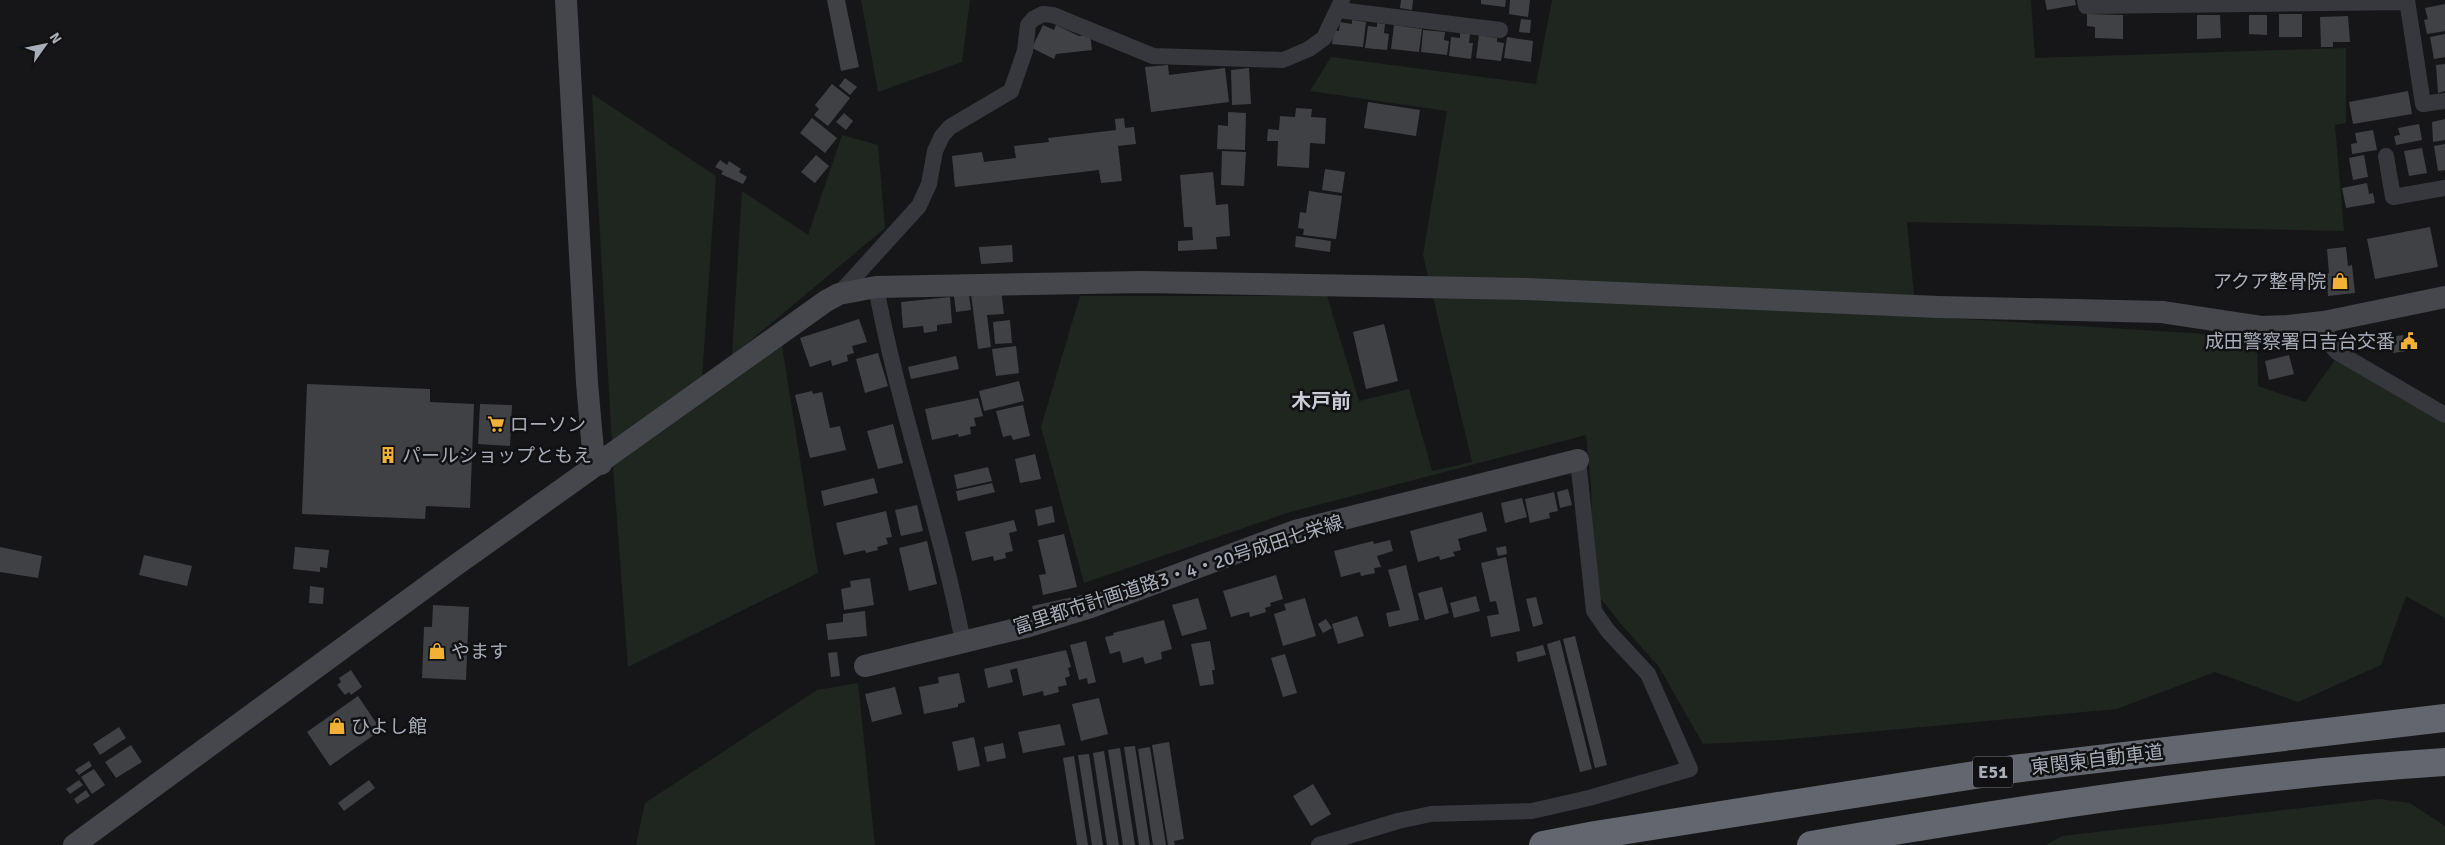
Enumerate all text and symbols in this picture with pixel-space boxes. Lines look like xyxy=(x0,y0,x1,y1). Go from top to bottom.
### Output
north arrow xyxy=(20,20,70,70)
text: N xyxy=(46,29,65,47)
place label: アクア整骨院 xyxy=(2213,270,2326,294)
shop icon: アクア整骨院 xyxy=(2330,271,2350,291)
place label: 成田警察署日吉台交番 xyxy=(2205,330,2395,354)
public building icon: 成田警察署日吉台交番 xyxy=(2399,331,2419,351)
district label: 木戸前 xyxy=(1291,389,1351,414)
place label: ローソン xyxy=(510,413,586,437)
supermarket icon: ローソン xyxy=(486,414,506,434)
place label: パールショップともえ xyxy=(402,444,592,468)
building icon: パールショップともえ xyxy=(378,445,398,465)
street label: 富里都市計画道路3・4・20号成田七栄線 xyxy=(1011,510,1346,640)
place label: やます xyxy=(451,640,508,664)
shop icon: やます xyxy=(427,641,447,661)
place label: ひよし館 xyxy=(351,715,427,739)
shop icon: ひよし館 xyxy=(327,716,347,736)
street label: 東関東自動車道 xyxy=(2030,740,2165,780)
road number: E51 xyxy=(1973,756,2013,788)

